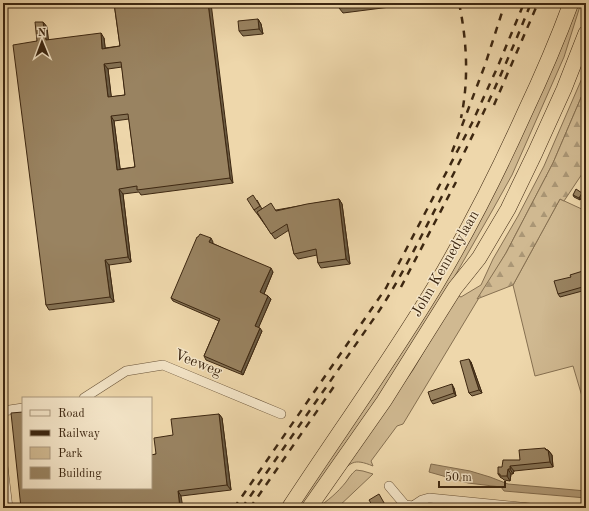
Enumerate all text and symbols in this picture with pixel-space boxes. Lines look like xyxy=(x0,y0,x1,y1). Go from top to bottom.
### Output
north arrow xyxy=(22,22,62,62)
text: N xyxy=(38,28,47,39)
street label: John Kennedylaan xyxy=(409,208,483,320)
street label: Veeweg xyxy=(172,348,224,380)
legend xyxy=(22,397,152,489)
text: Road xyxy=(58,408,85,420)
text: Railway xyxy=(58,428,101,440)
text: Park xyxy=(58,448,83,460)
scale bar xyxy=(439,463,505,489)
text: Building xyxy=(58,468,102,480)
text: 50 m xyxy=(445,471,472,484)

